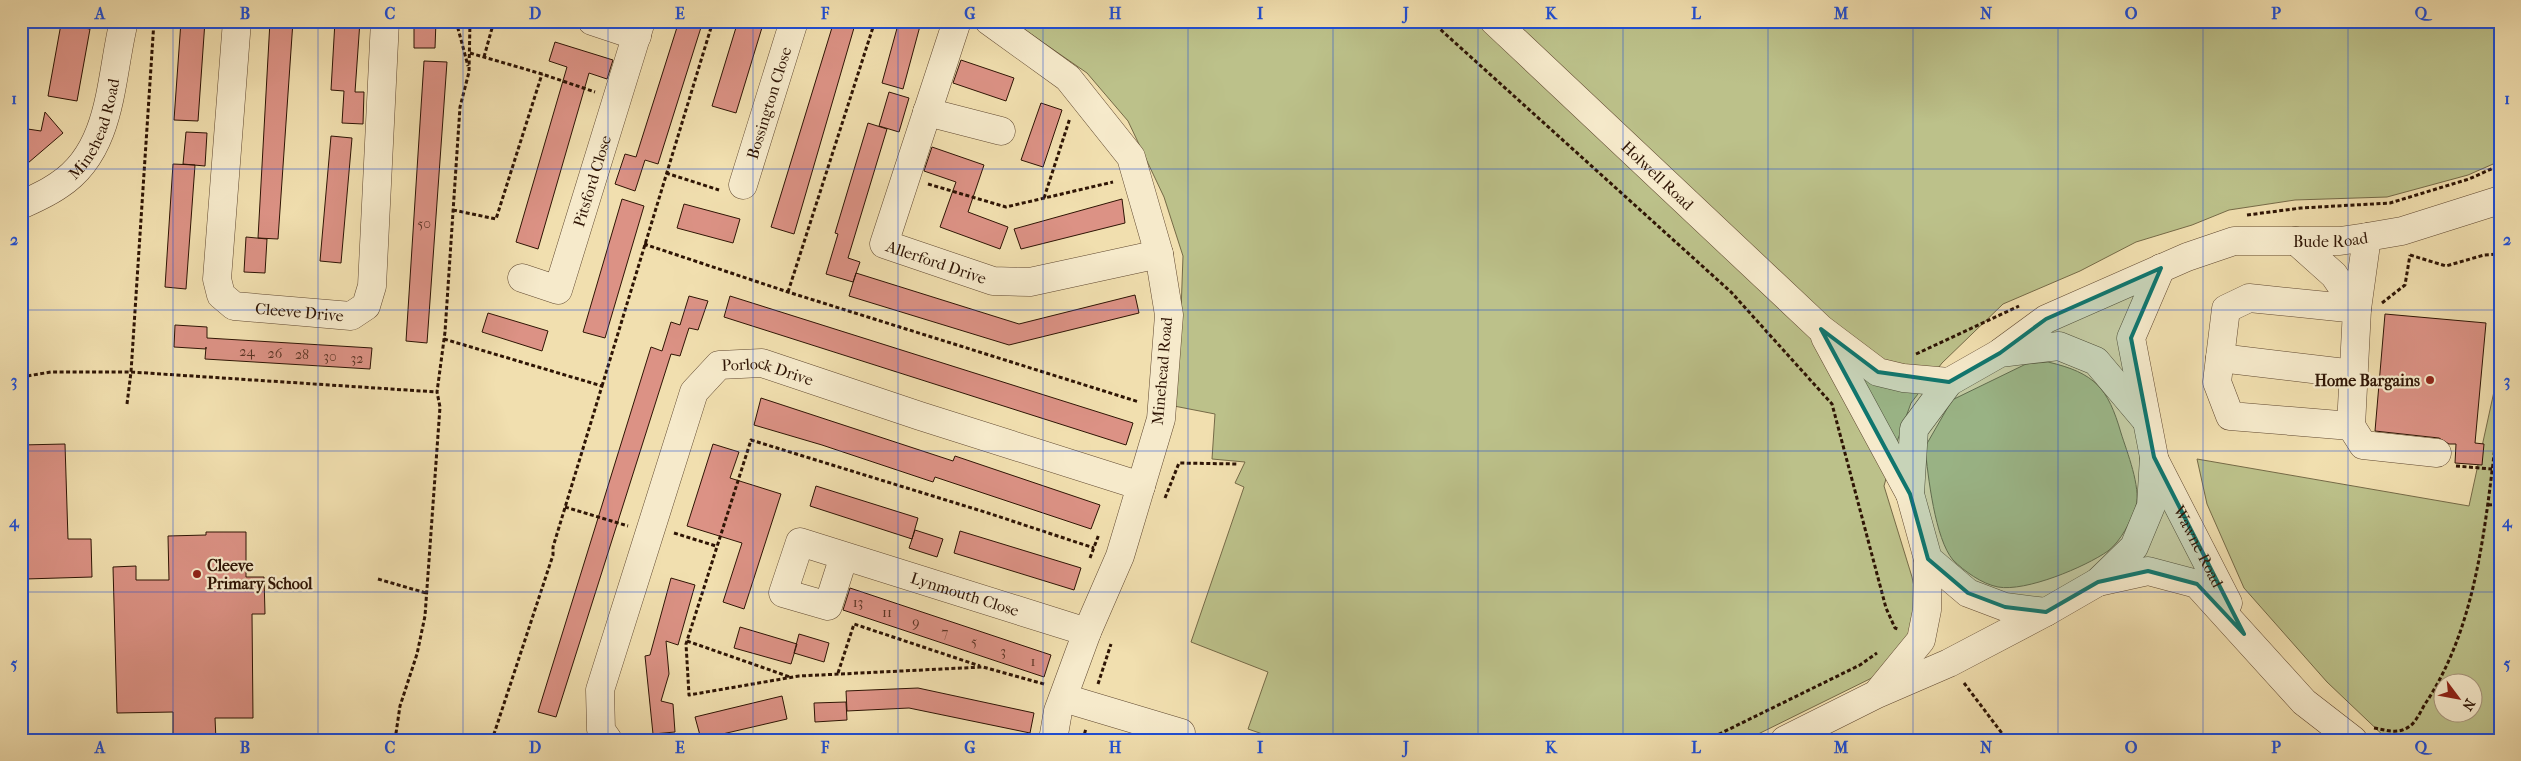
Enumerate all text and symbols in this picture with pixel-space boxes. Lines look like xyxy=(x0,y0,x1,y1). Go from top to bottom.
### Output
text: A xyxy=(94,4,106,23)
text: B xyxy=(240,4,250,23)
text: C xyxy=(385,4,396,23)
text: D xyxy=(529,4,541,23)
text: E xyxy=(675,4,685,23)
text: F xyxy=(820,4,830,23)
text: G xyxy=(964,4,976,23)
text: H xyxy=(1109,4,1122,23)
text: I xyxy=(1257,4,1264,23)
text: J xyxy=(1401,4,1409,24)
text: K xyxy=(1545,4,1558,23)
text: L xyxy=(1691,4,1701,23)
text: M xyxy=(1833,4,1849,23)
text: N xyxy=(1980,4,1993,23)
text: O xyxy=(2125,4,2138,23)
text: P xyxy=(2271,4,2281,23)
text: Q xyxy=(2415,4,2433,23)
street label: Bossington Close xyxy=(742,44,795,161)
street label: Minehead Road xyxy=(64,77,123,183)
text: 1 xyxy=(11,89,17,108)
text: 1 xyxy=(2504,89,2510,108)
street label: Pitsford Close xyxy=(569,133,615,229)
street label: Holwell Road xyxy=(1618,137,1698,214)
house number: 50 xyxy=(417,215,431,232)
street label: Bude Road xyxy=(2293,227,2369,251)
text: 2 xyxy=(10,230,18,249)
text: 2 xyxy=(2503,230,2511,249)
street label: Allerford Drive xyxy=(883,236,989,288)
street label: Cleeve Drive xyxy=(254,298,345,325)
street label: Minehead Road xyxy=(1148,316,1176,426)
house number: 24 xyxy=(239,343,255,360)
house number: 26 xyxy=(268,345,283,362)
house number: 28 xyxy=(295,346,309,363)
house number: 30 xyxy=(323,348,337,365)
house number: 32 xyxy=(351,350,363,367)
street label: Porlock Drive xyxy=(721,353,816,389)
text: 3 xyxy=(11,371,17,391)
place label: Home Bargains xyxy=(2315,371,2420,391)
text: 3 xyxy=(2504,371,2510,391)
marker: Home Bargains xyxy=(2424,374,2436,386)
street label: Wawne Road xyxy=(2169,501,2228,591)
text: 4 xyxy=(8,512,20,532)
text: 4 xyxy=(2501,512,2513,532)
place label: Cleeve Primary School xyxy=(207,556,313,594)
marker: Cleeve Primary School xyxy=(191,568,203,580)
street label: Lynmouth Close xyxy=(908,568,1022,620)
house number: 13 xyxy=(853,594,863,611)
house number: 11 xyxy=(882,604,892,621)
house number: 9 xyxy=(912,614,920,631)
house number: 7 xyxy=(942,624,949,641)
house number: 5 xyxy=(971,633,977,650)
house number: 3 xyxy=(1000,643,1006,660)
house number: 1 xyxy=(1031,653,1036,670)
text: 5 xyxy=(11,654,18,673)
text: 5 xyxy=(2504,654,2511,673)
north arrow xyxy=(2434,674,2484,724)
text: N xyxy=(2458,696,2479,714)
text: A xyxy=(94,738,106,757)
text: B xyxy=(240,738,250,757)
text: C xyxy=(385,738,396,757)
text: D xyxy=(529,738,541,757)
text: E xyxy=(675,738,685,757)
text: F xyxy=(820,738,830,757)
text: G xyxy=(964,738,976,757)
text: H xyxy=(1109,738,1122,757)
text: I xyxy=(1257,738,1264,757)
text: J xyxy=(1401,738,1409,758)
text: K xyxy=(1545,738,1558,757)
text: L xyxy=(1691,738,1701,757)
text: M xyxy=(1833,738,1849,757)
text: N xyxy=(1980,738,1993,757)
text: O xyxy=(2125,738,2138,757)
text: P xyxy=(2271,738,2281,757)
text: Q xyxy=(2415,738,2433,757)

